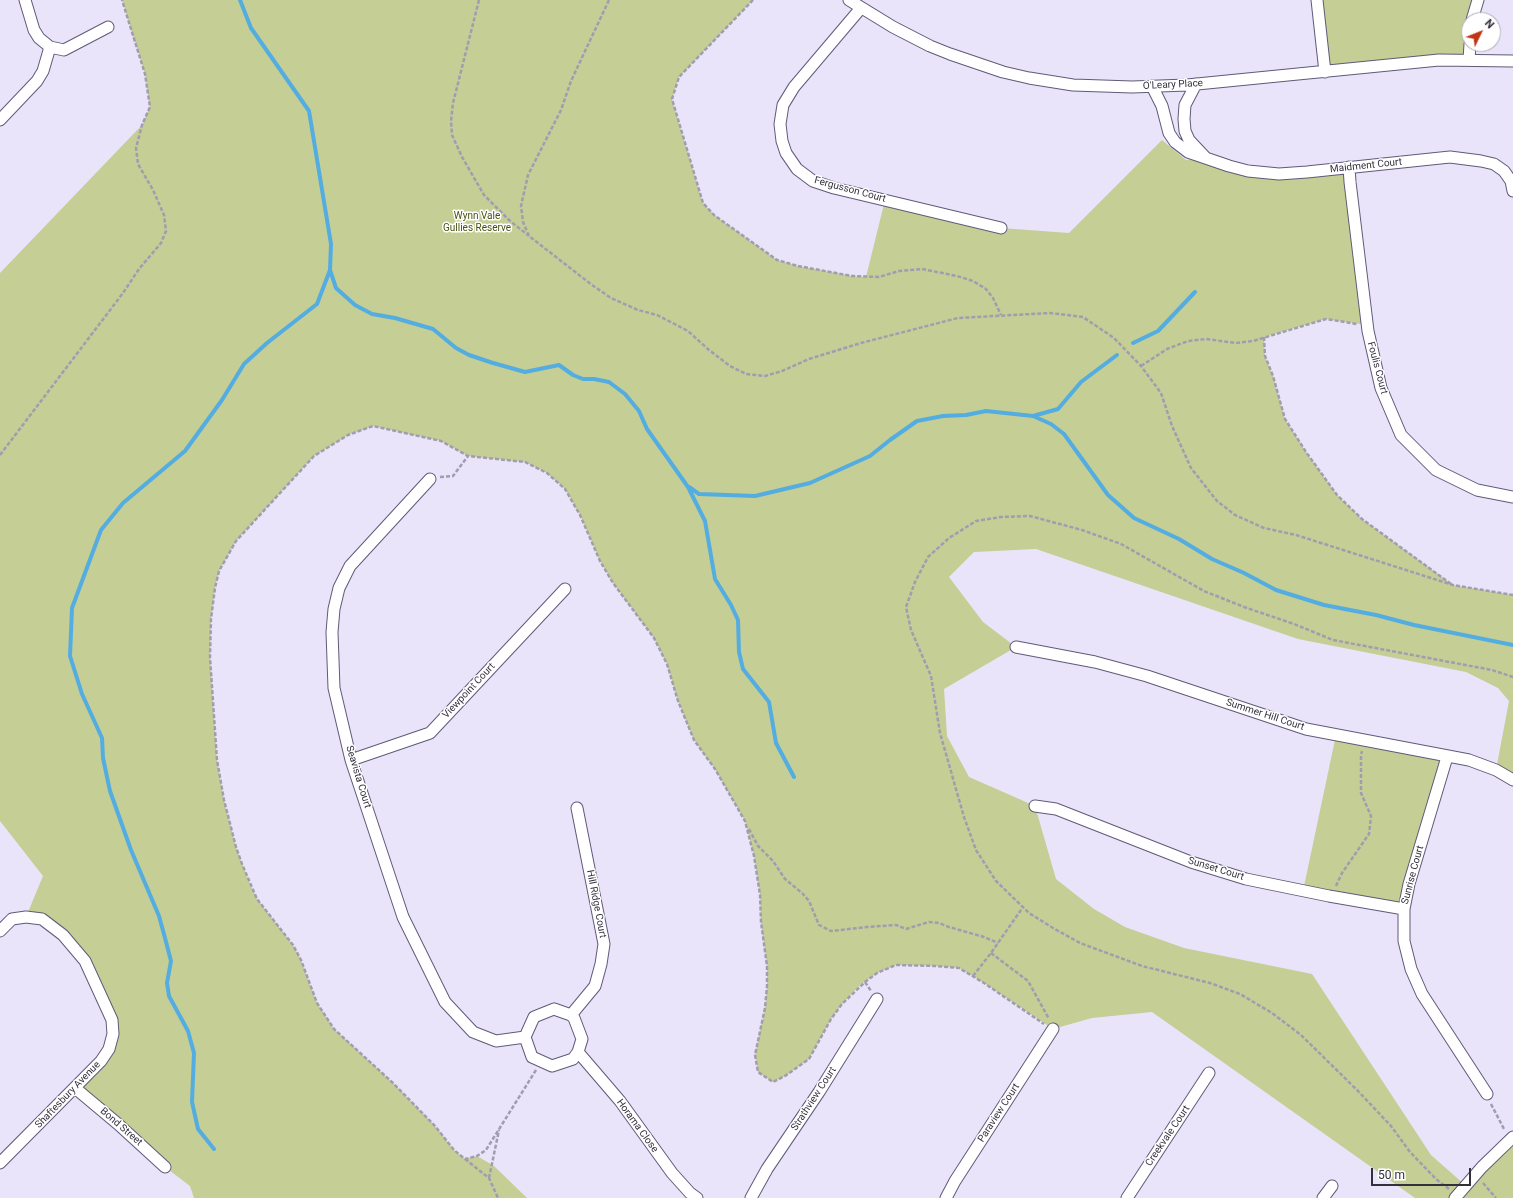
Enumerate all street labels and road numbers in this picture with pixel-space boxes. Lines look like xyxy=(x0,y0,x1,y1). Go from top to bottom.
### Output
street label: O'Leary Place xyxy=(1143,77,1203,93)
street label: Maidment Court xyxy=(1329,156,1403,176)
street label: Fergusson Court xyxy=(813,175,887,205)
street label: Foulis Court xyxy=(1364,340,1390,396)
street label: Viewpoint Court xyxy=(440,661,498,721)
street label: Summer Hill Court xyxy=(1224,697,1306,733)
street label: Seavista Court xyxy=(343,744,373,810)
street label: Sunrise Court xyxy=(1399,844,1427,906)
street label: Sunset Court xyxy=(1187,855,1245,883)
street label: Hill Ridge Court xyxy=(584,869,608,939)
street label: Shaftesbury Avenue xyxy=(33,1059,103,1131)
street label: Strathview Court xyxy=(789,1065,839,1133)
street label: Paraview Court xyxy=(976,1081,1022,1145)
street label: Horama Close xyxy=(614,1097,660,1155)
street label: Creekvale Court xyxy=(1143,1103,1193,1169)
street label: Bond Street xyxy=(97,1105,145,1149)

